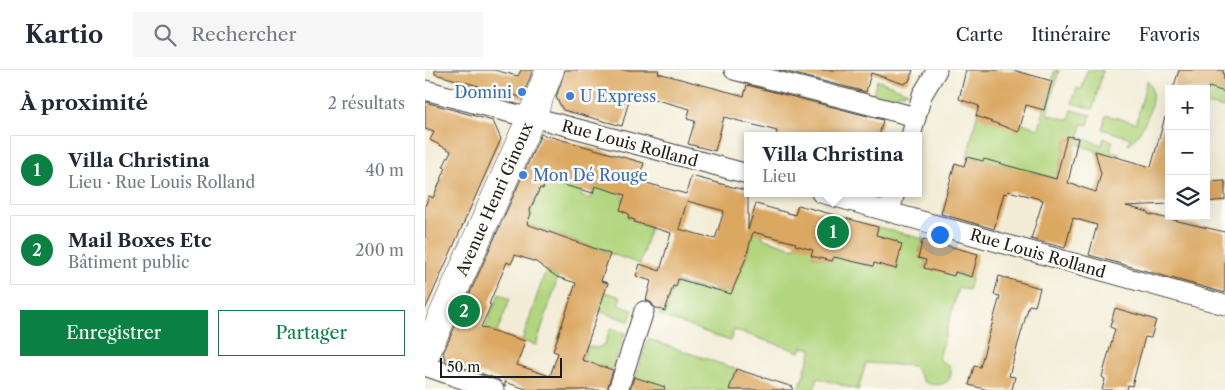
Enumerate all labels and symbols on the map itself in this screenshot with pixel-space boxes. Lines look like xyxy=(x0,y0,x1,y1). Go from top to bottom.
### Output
place label: Domini xyxy=(455,82,512,102)
marker: Domini xyxy=(516,86,528,98)
place label: U Express xyxy=(580,86,656,106)
marker: U Express xyxy=(564,90,576,102)
street label: Rue Louis Rolland xyxy=(560,115,700,171)
street label: Avenue Henri Ginoux xyxy=(451,118,537,280)
place label: Mon Dé Rouge xyxy=(533,165,648,185)
marker: Mon Dé Rouge xyxy=(517,169,529,181)
pin: 1 xyxy=(817,213,849,251)
your location xyxy=(927,222,953,248)
street label: Rue Louis Rolland xyxy=(968,224,1108,282)
pin: 2 xyxy=(448,292,480,330)
scale bar xyxy=(440,355,563,378)

